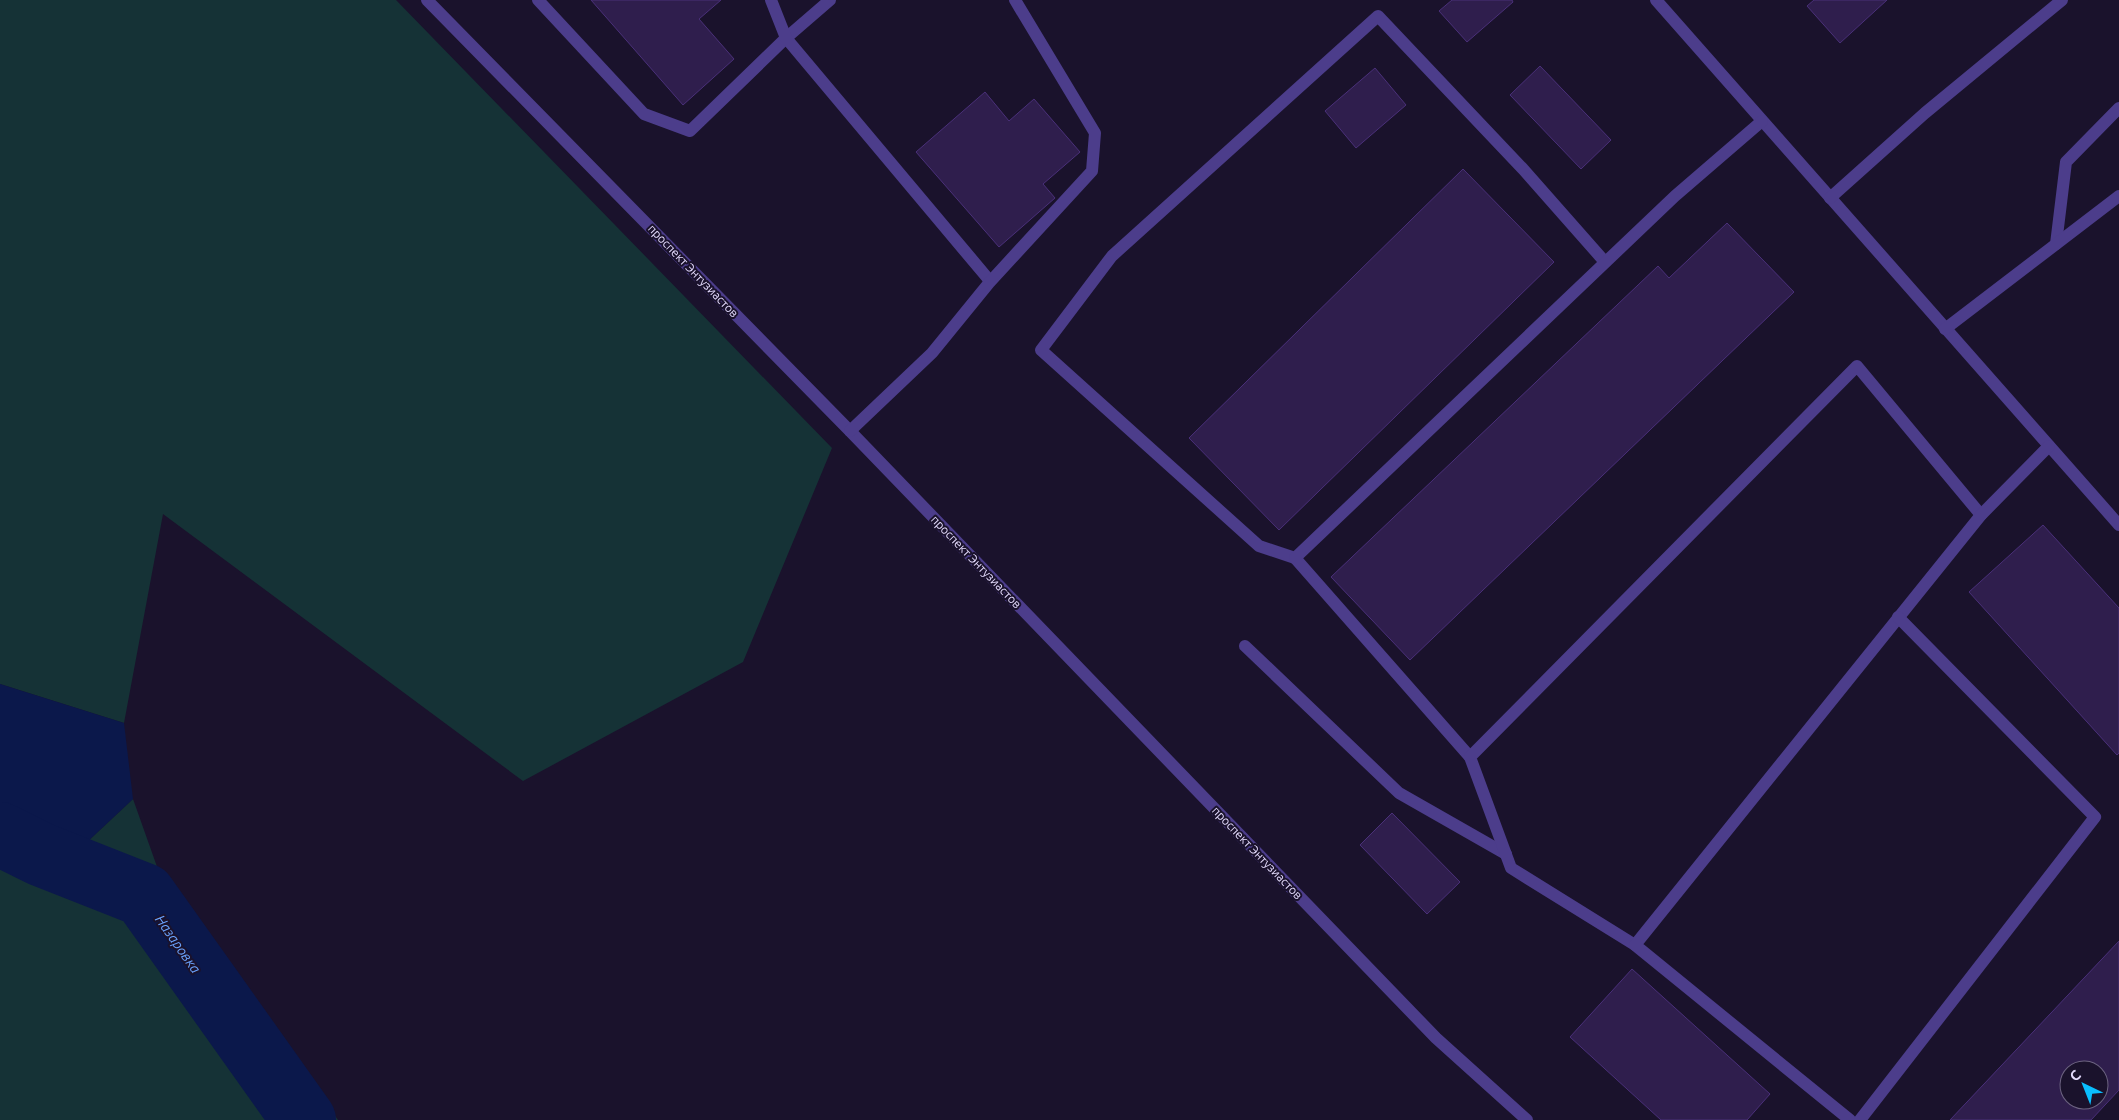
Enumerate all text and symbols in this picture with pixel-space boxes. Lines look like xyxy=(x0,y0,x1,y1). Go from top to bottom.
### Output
street label: проспект Энтузиастов xyxy=(646,222,741,320)
street label: проспект Энтузиастов xyxy=(929,513,1024,611)
street label: проспект Энтузиастов xyxy=(1210,804,1305,902)
water label: Назаровка xyxy=(152,912,204,977)
north arrow xyxy=(2059,1060,2109,1110)
text: С xyxy=(2066,1067,2084,1084)

